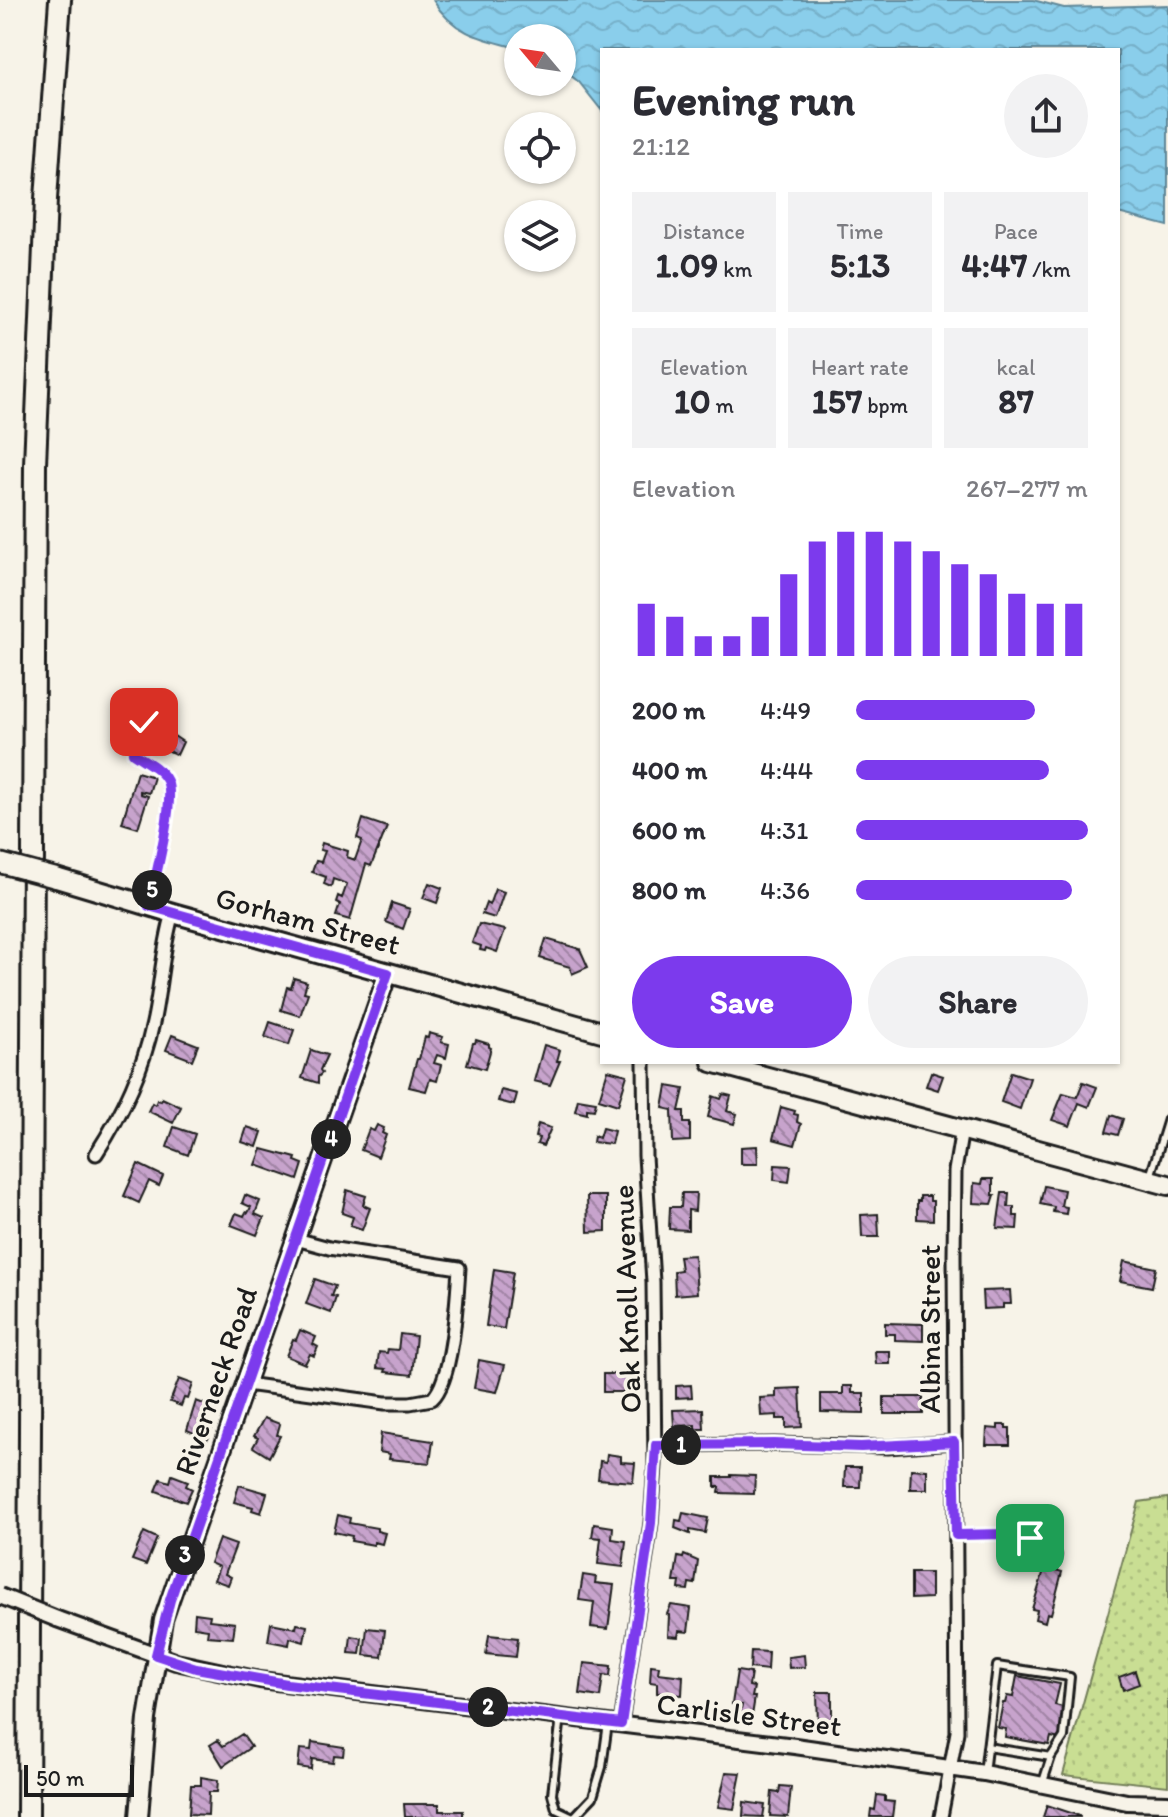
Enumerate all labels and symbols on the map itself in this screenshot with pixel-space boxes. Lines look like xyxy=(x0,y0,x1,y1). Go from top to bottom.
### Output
north arrow xyxy=(504,24,576,96)
pin xyxy=(110,688,178,756)
pin: 5 xyxy=(132,870,172,910)
street label: Gorham Street xyxy=(212,878,404,963)
pin: 4 xyxy=(311,1119,351,1159)
street label: Oak Knoll Avenue xyxy=(604,1184,649,1414)
street label: Albina Street xyxy=(911,1245,948,1414)
street label: Riverneck Road xyxy=(166,1282,265,1480)
pin: 1 xyxy=(661,1425,701,1465)
pin xyxy=(996,1504,1064,1572)
pin: 3 xyxy=(165,1535,205,1575)
street label: Carlisle Street xyxy=(654,1685,844,1744)
pin: 2 xyxy=(468,1687,508,1727)
scale bar xyxy=(24,1761,134,1797)

